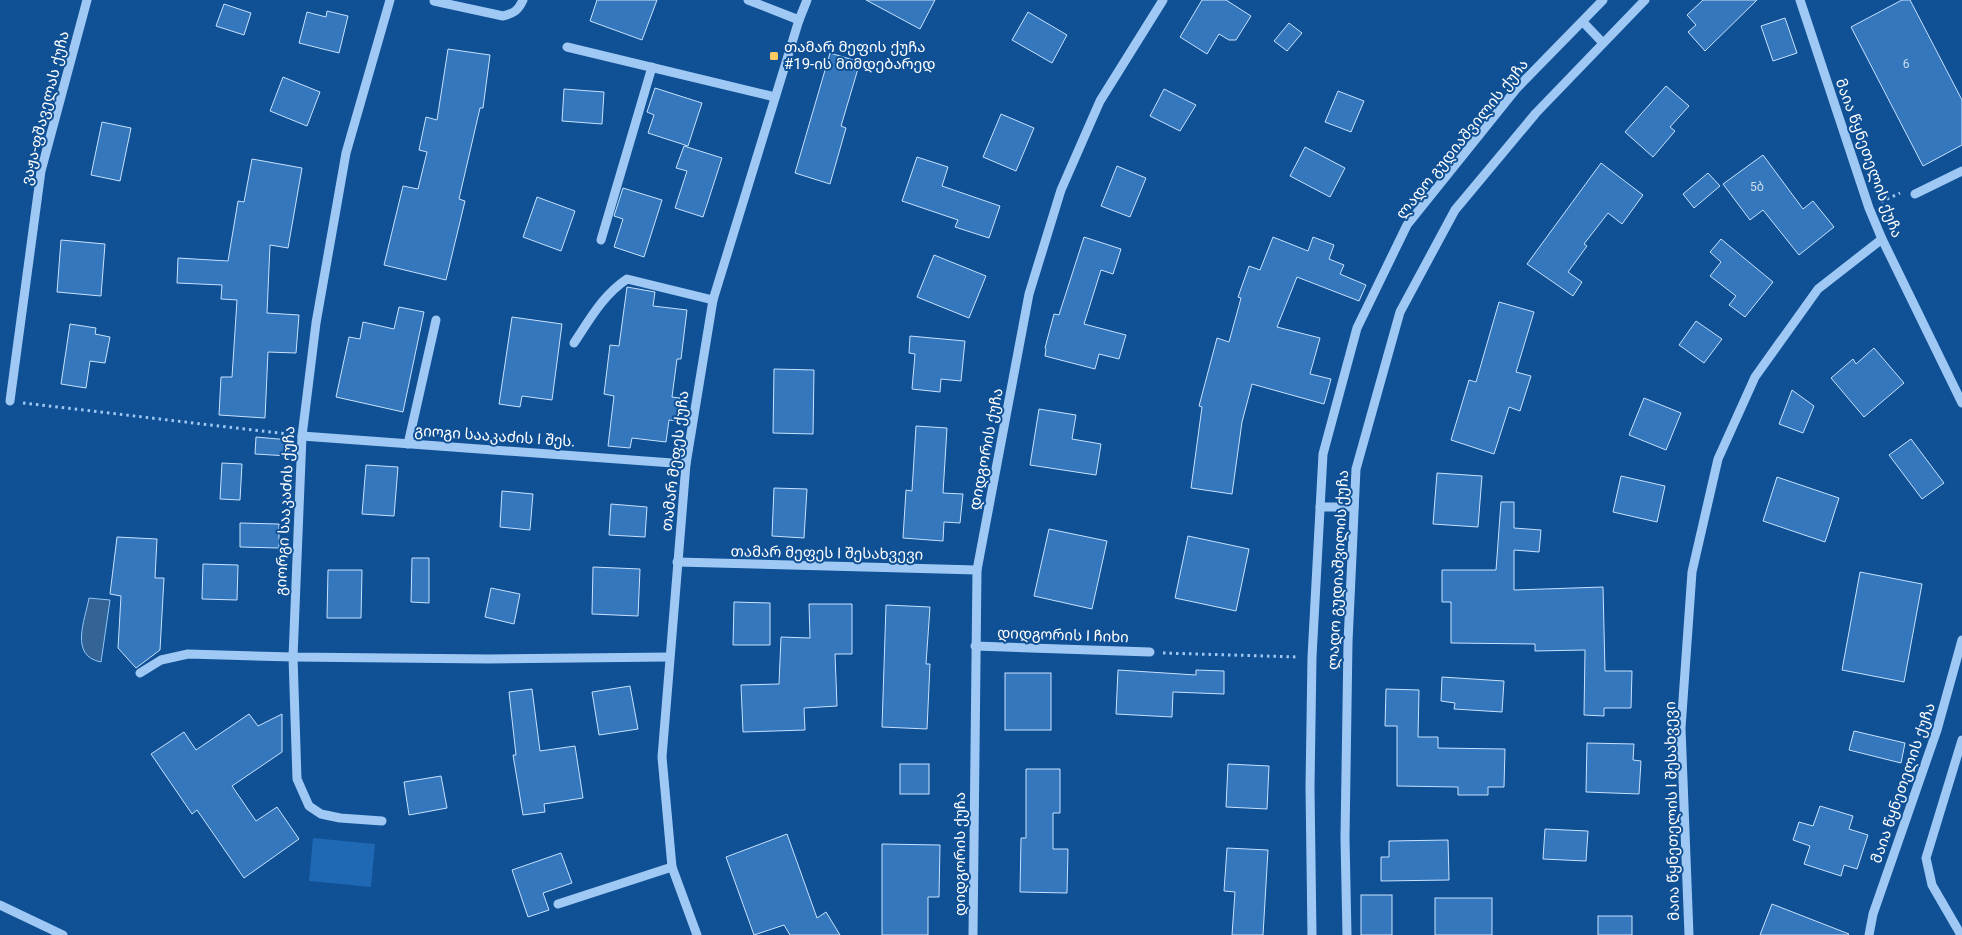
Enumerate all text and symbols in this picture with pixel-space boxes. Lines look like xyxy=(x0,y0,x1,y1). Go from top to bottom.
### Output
street label: ვაჟა-ფშაველას ქუჩა xyxy=(17,29,73,187)
place label: თამარ მეფის ქუჩა #19-ის მიმდებარედ xyxy=(784,38,936,73)
marker: თამარ მეფის ქუჩა #19-ის მიმდებარედ xyxy=(768,50,780,62)
street label: ლადო გუდიაშვილის ქუჩა xyxy=(1392,55,1532,223)
house number: 6 xyxy=(1903,57,1910,71)
street label: მაია წყნეთელის ქუჩა xyxy=(1832,76,1906,240)
house number: 5ბ xyxy=(1750,180,1764,194)
street label: დიდგორის ქუჩა xyxy=(965,386,1007,512)
street label: თამარ მეფეს ქუჩა xyxy=(657,390,693,532)
street label: გიოგი სააკაძის I შეს. xyxy=(414,421,576,451)
street label: გიორგი სააკაძის ქუჩა xyxy=(272,426,298,596)
street label: ლადო გუდიაშვილის ქუჩა xyxy=(1324,469,1352,671)
street label: თამარ მეფეს I შესახვევი xyxy=(731,542,923,564)
street label: დიდგორის I ჩიხი xyxy=(997,624,1129,646)
street label: მაია წყნეთელის ქუჩა xyxy=(1867,700,1939,866)
street label: მაია წყნეთელის I შესახვევი xyxy=(1661,701,1683,921)
street label: დიდგორის ქუჩა xyxy=(951,792,969,916)

